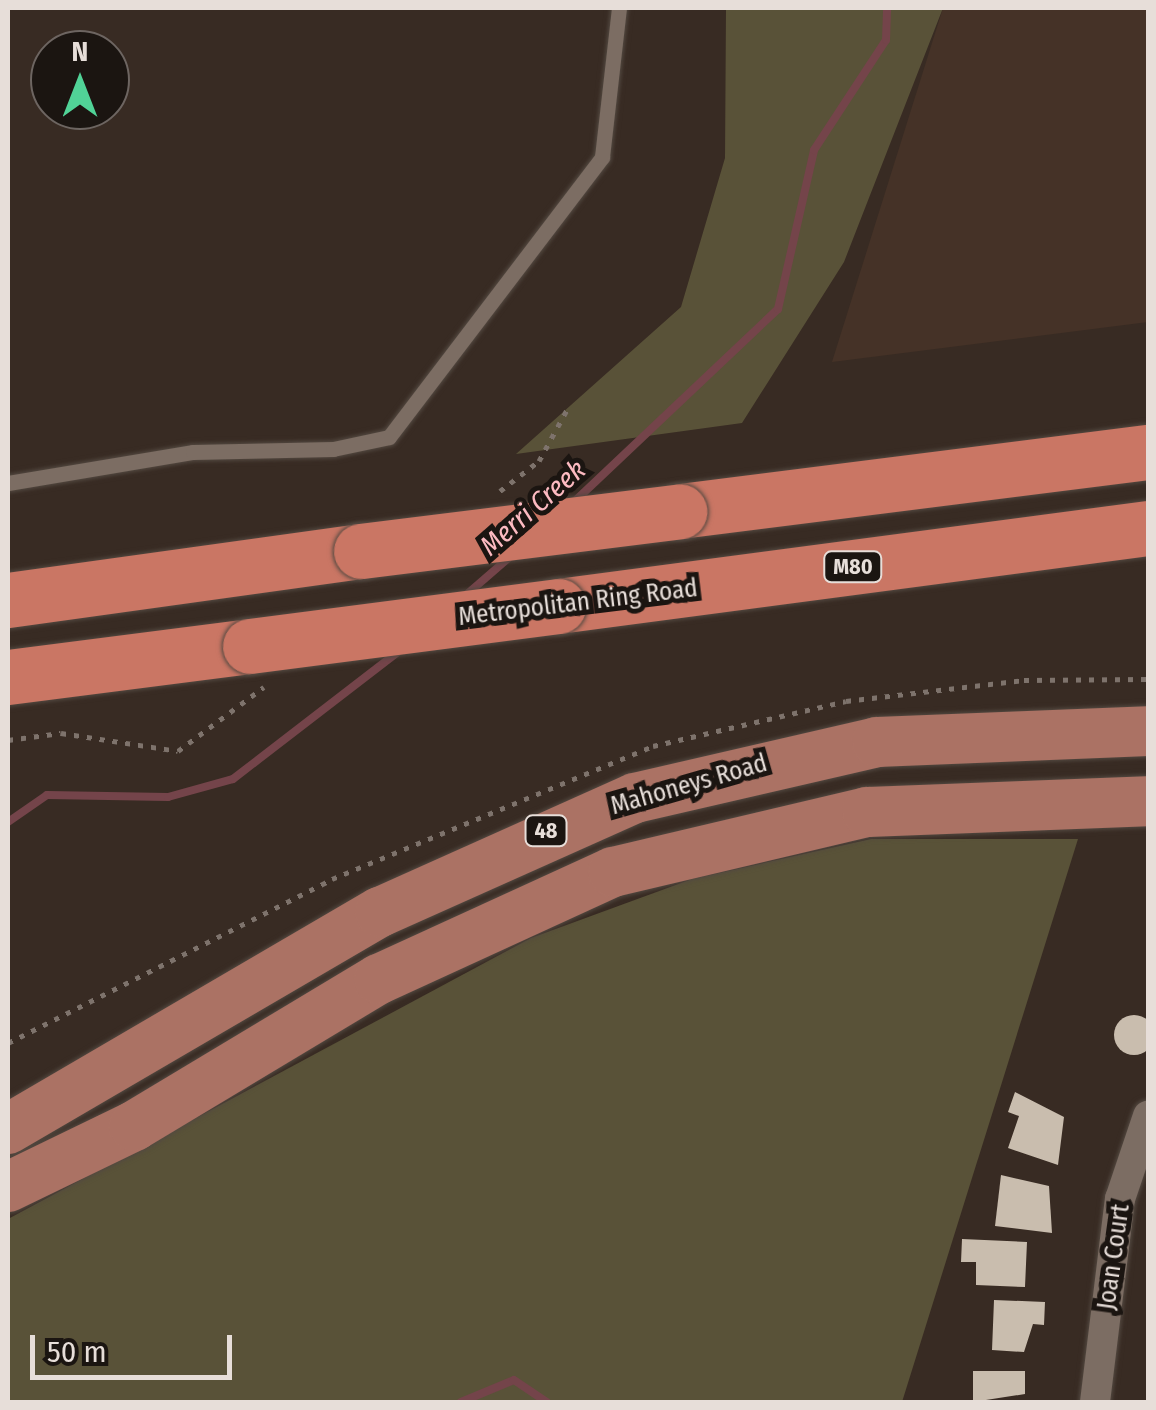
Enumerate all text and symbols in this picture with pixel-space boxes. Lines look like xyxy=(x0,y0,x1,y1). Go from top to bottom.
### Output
north arrow xyxy=(30,30,130,130)
text: N xyxy=(72,35,88,68)
water label: Merri Creek xyxy=(473,453,593,563)
road number: M80 xyxy=(823,550,883,584)
street label: Metropolitan Ring Road xyxy=(457,573,699,633)
street label: Mahoneys Road xyxy=(607,748,771,822)
road number: 48 xyxy=(524,814,568,848)
street label: Joan Court xyxy=(1092,1202,1136,1312)
scale bar xyxy=(35,1315,238,1377)
text: 50 m xyxy=(47,1334,107,1370)

